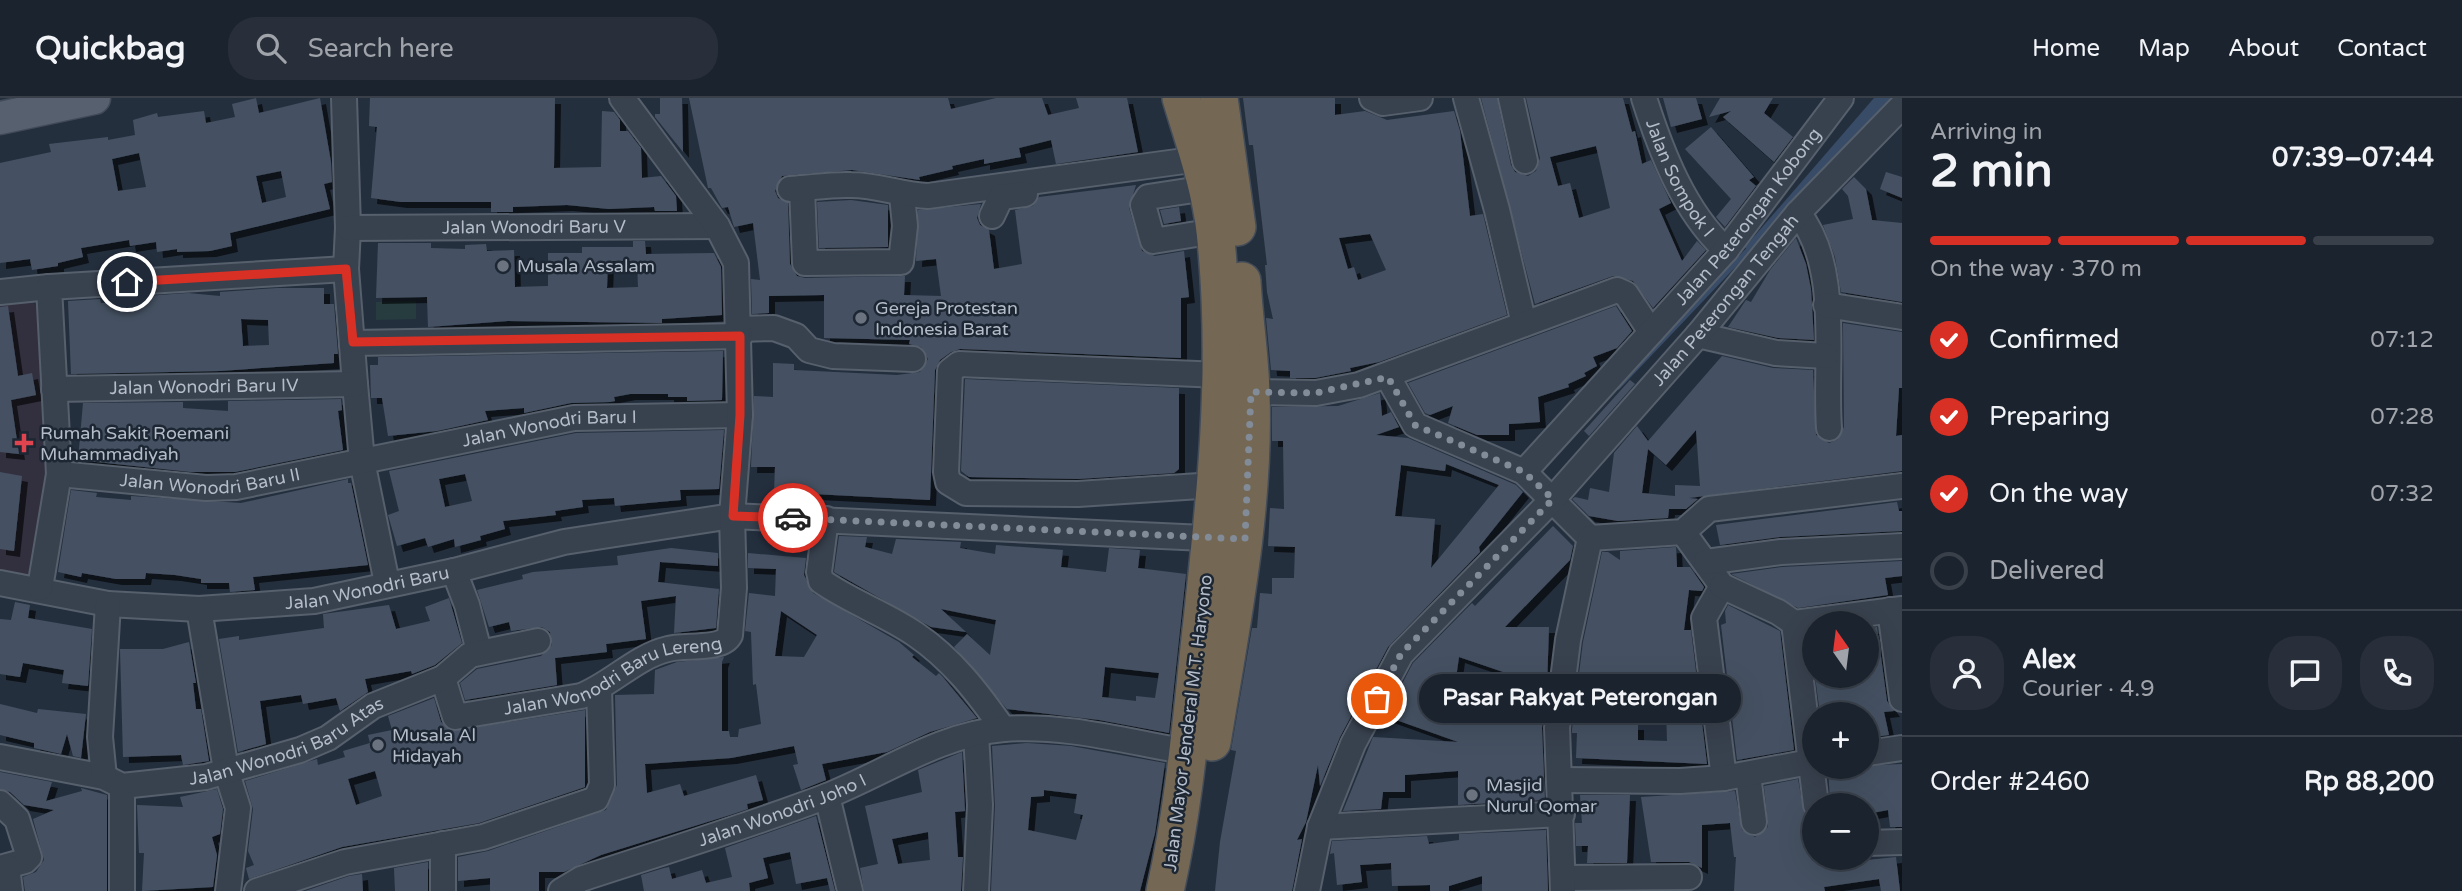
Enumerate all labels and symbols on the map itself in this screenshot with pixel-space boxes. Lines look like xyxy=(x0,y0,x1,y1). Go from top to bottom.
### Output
street label: Jalan Sompok I xyxy=(1641,116,1719,241)
street label: Jalan Peterongan Kobong xyxy=(1670,123,1826,310)
street label: Jalan Peterongan Tengah xyxy=(1647,210,1803,390)
street label: Jalan Wonodri Baru V xyxy=(442,215,627,238)
pin xyxy=(97,252,157,312)
place label: Musala Assalam xyxy=(517,255,655,277)
marker: Musala Assalam xyxy=(495,258,511,274)
place label: Gereja Protestan Indonesia Barat xyxy=(875,297,1018,340)
marker: Gereja Protestan Indonesia Barat xyxy=(853,310,869,326)
street label: Jalan Wonodri Baru IV xyxy=(109,374,299,399)
street label: Jalan Wonodri Baru I xyxy=(460,406,637,452)
place label: Rumah Sakit Roemani Muhammadiyah xyxy=(40,422,229,465)
marker: Rumah Sakit Roemani Muhammadiyah xyxy=(14,433,34,453)
street label: Jalan Wonodri Baru II xyxy=(119,463,302,499)
courier xyxy=(758,483,828,553)
street label: Jalan Wonodri Baru xyxy=(284,561,451,614)
street label: Jalan Mayor Jenderal M.T. Haryono xyxy=(1159,573,1217,873)
north arrow xyxy=(1802,611,1880,688)
street label: Jalan Wonodri Baru Lereng xyxy=(502,632,724,720)
pin xyxy=(1347,669,1407,729)
callout: Pasar Rakyat Peterongan xyxy=(1419,674,1741,724)
street label: Jalan Wonodri Baru Atas xyxy=(188,692,387,790)
place label: Musala Al Hidayah xyxy=(392,724,476,767)
marker: Musala Al Hidayah xyxy=(370,737,386,753)
street label: Jalan Wonodri Joho I xyxy=(695,769,870,851)
place label: Masjid Nurul Qomar xyxy=(1486,774,1597,817)
marker: Masjid Nurul Qomar xyxy=(1464,787,1480,803)

